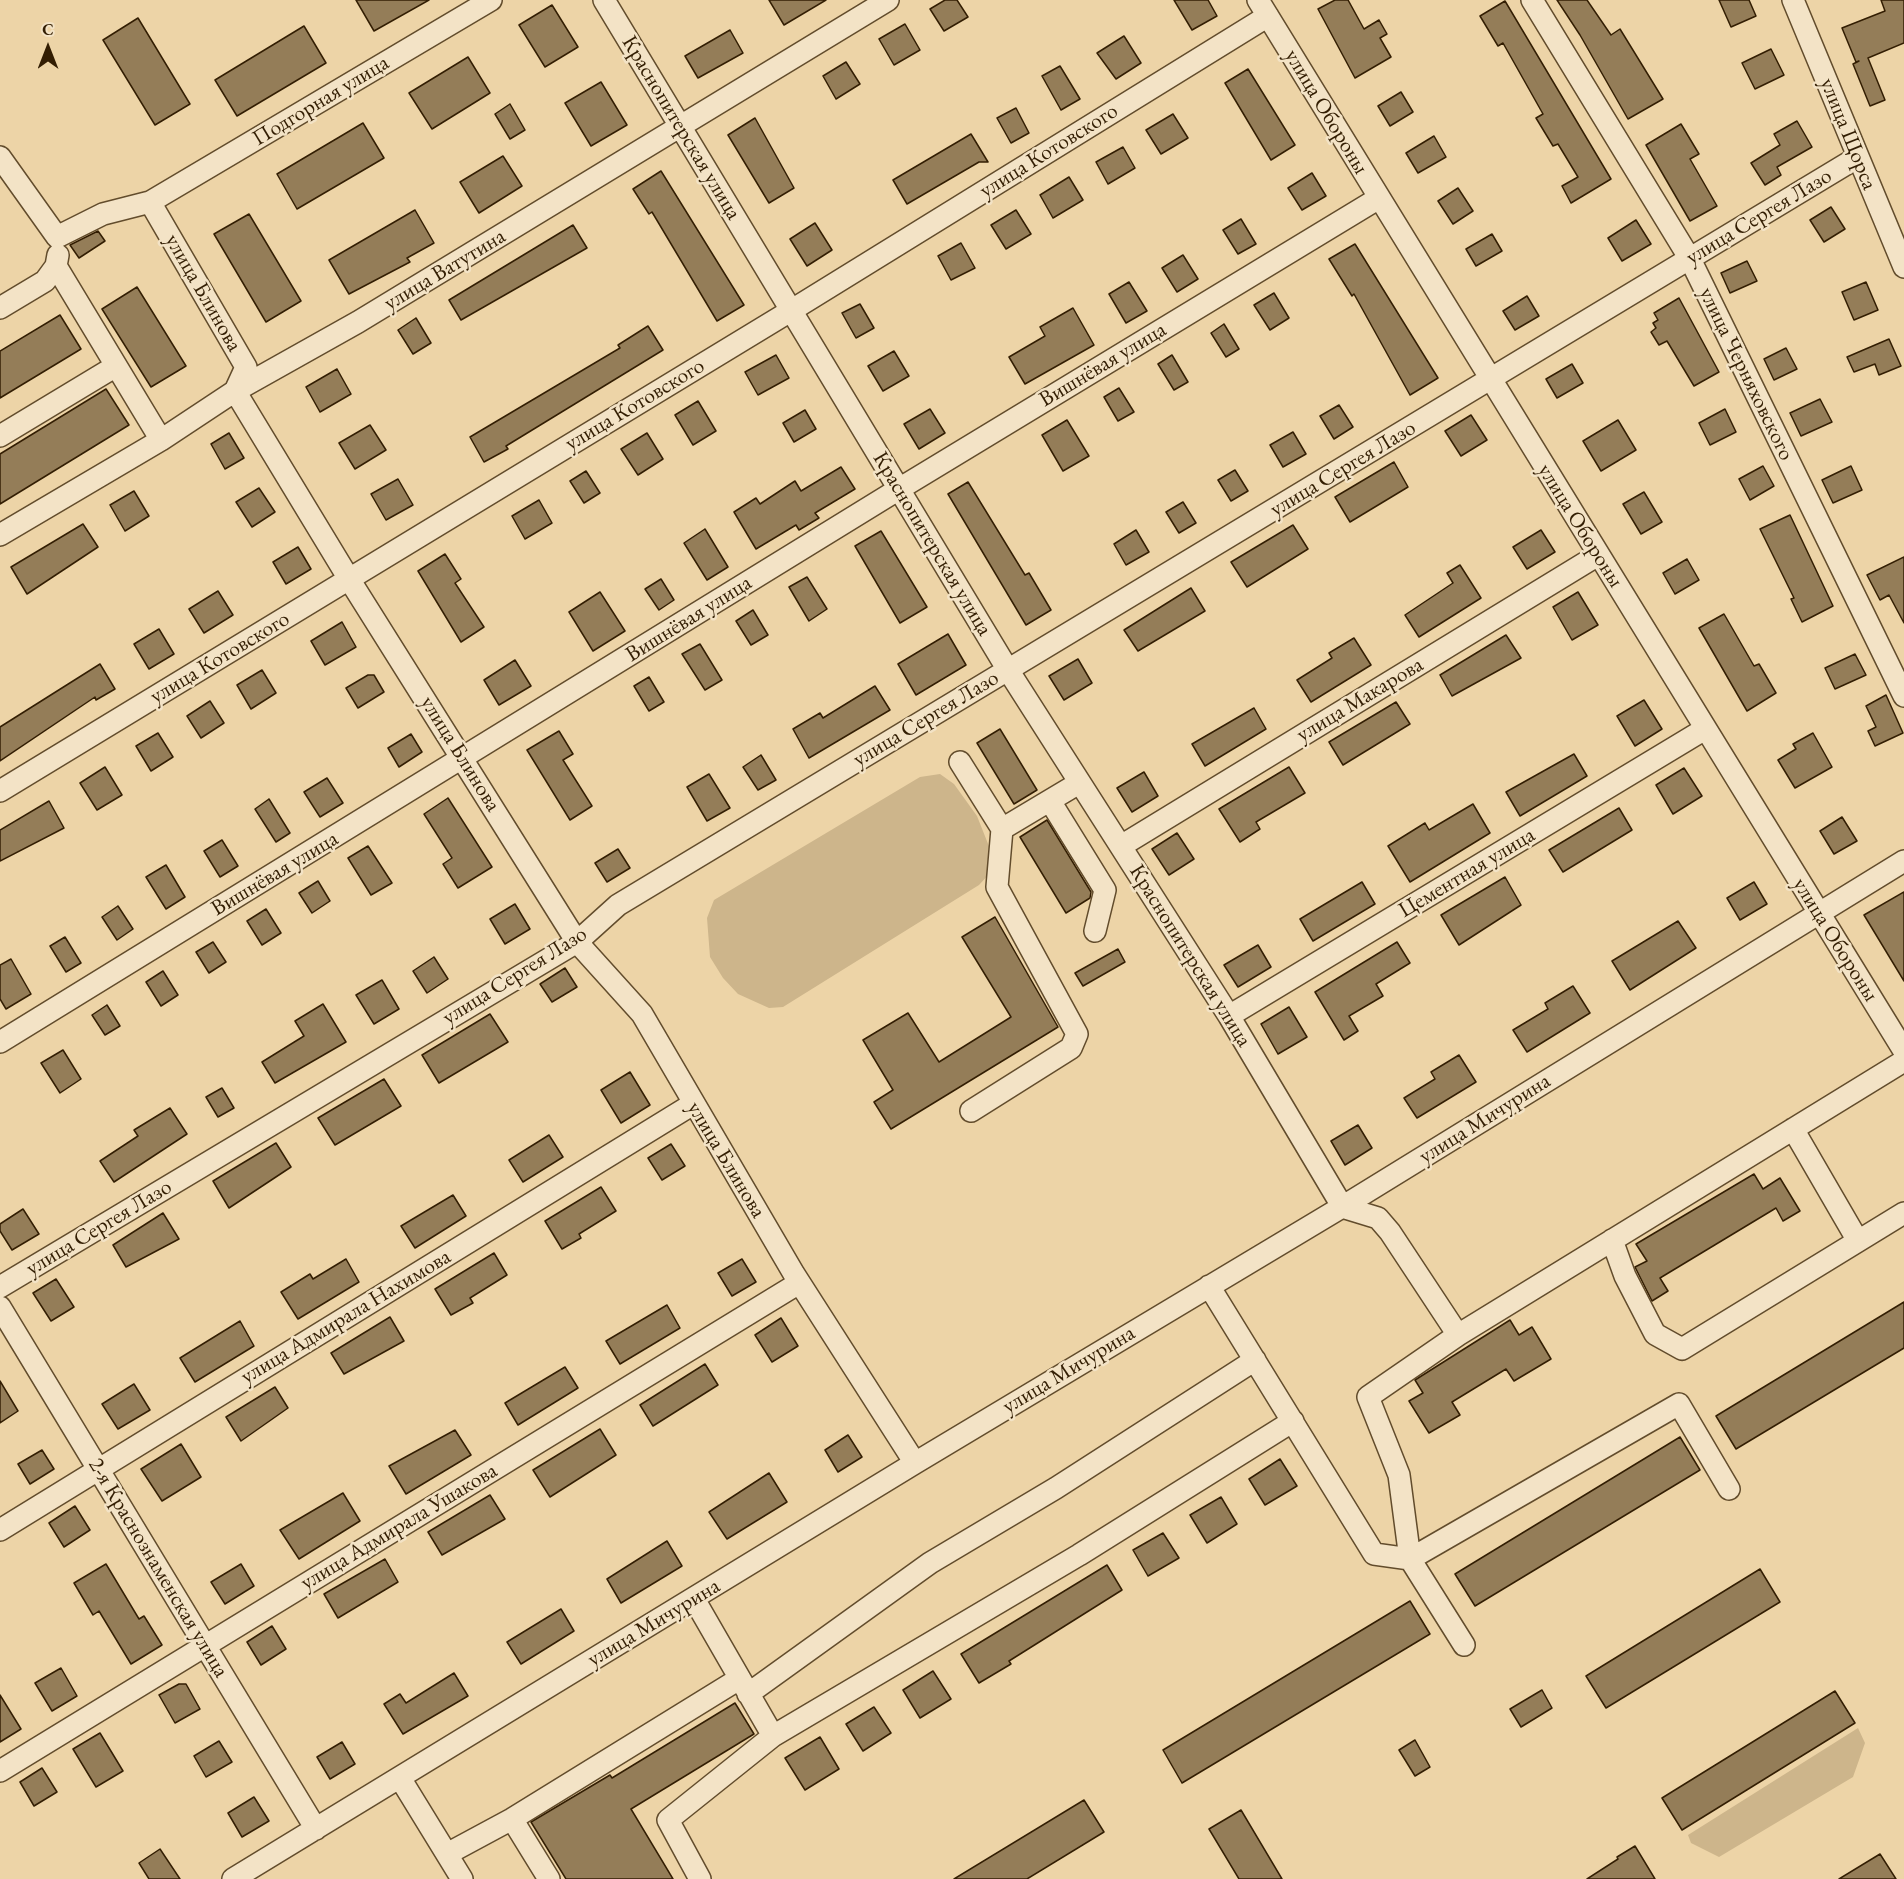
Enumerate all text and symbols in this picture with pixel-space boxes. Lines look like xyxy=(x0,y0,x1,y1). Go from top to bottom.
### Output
north arrow xyxy=(18,18,78,78)
text: С xyxy=(42,19,54,40)
street label: Краснопитерская улица xyxy=(616,31,746,225)
street label: улица Обороны xyxy=(1278,45,1374,179)
street label: Подгорная улица xyxy=(248,50,394,152)
street label: улица Щорса xyxy=(1814,74,1882,194)
street label: улица Котовского xyxy=(975,98,1123,204)
street label: улица Сергея Лазо xyxy=(1681,163,1837,271)
street label: улица Ватутина xyxy=(379,223,511,317)
street label: улица Блинова xyxy=(159,230,247,356)
street label: улица Черняховского xyxy=(1693,283,1799,465)
street label: Вишнёвая улица xyxy=(1035,317,1171,413)
street label: улица Котовского xyxy=(560,353,710,457)
street label: улица Сергея Лазо xyxy=(1265,415,1421,523)
street label: Краснопитерская улица xyxy=(867,447,997,641)
street label: улица Обороны xyxy=(1531,459,1629,593)
street label: Вишнёвая улица xyxy=(621,570,757,668)
street label: улица Котовского xyxy=(145,606,295,710)
street label: улица Макарова xyxy=(1292,652,1428,748)
street label: улица Сергея Лазо xyxy=(848,665,1004,773)
street label: улица Блинова xyxy=(414,691,506,817)
street label: Цементная улица xyxy=(1394,822,1540,924)
street label: Вишнёвая улица xyxy=(207,826,343,922)
street label: Краснопитерская улица xyxy=(1123,860,1257,1052)
street label: улица Обороны xyxy=(1786,873,1884,1007)
street label: улица Сергея Лазо xyxy=(438,921,592,1031)
street label: улица Мичурина xyxy=(1414,1068,1556,1170)
street label: улица Блинова xyxy=(681,1097,771,1223)
street label: улица Сергея Лазо xyxy=(21,1174,177,1282)
street label: улица Адмирала Нахимова xyxy=(236,1244,456,1390)
street label: улица Мичурина xyxy=(998,1320,1140,1420)
street label: 2-я Краснознаменская улица xyxy=(82,1453,234,1683)
street label: улица Адмирала Ушакова xyxy=(296,1458,502,1596)
street label: улица Мичурина xyxy=(583,1573,725,1673)

